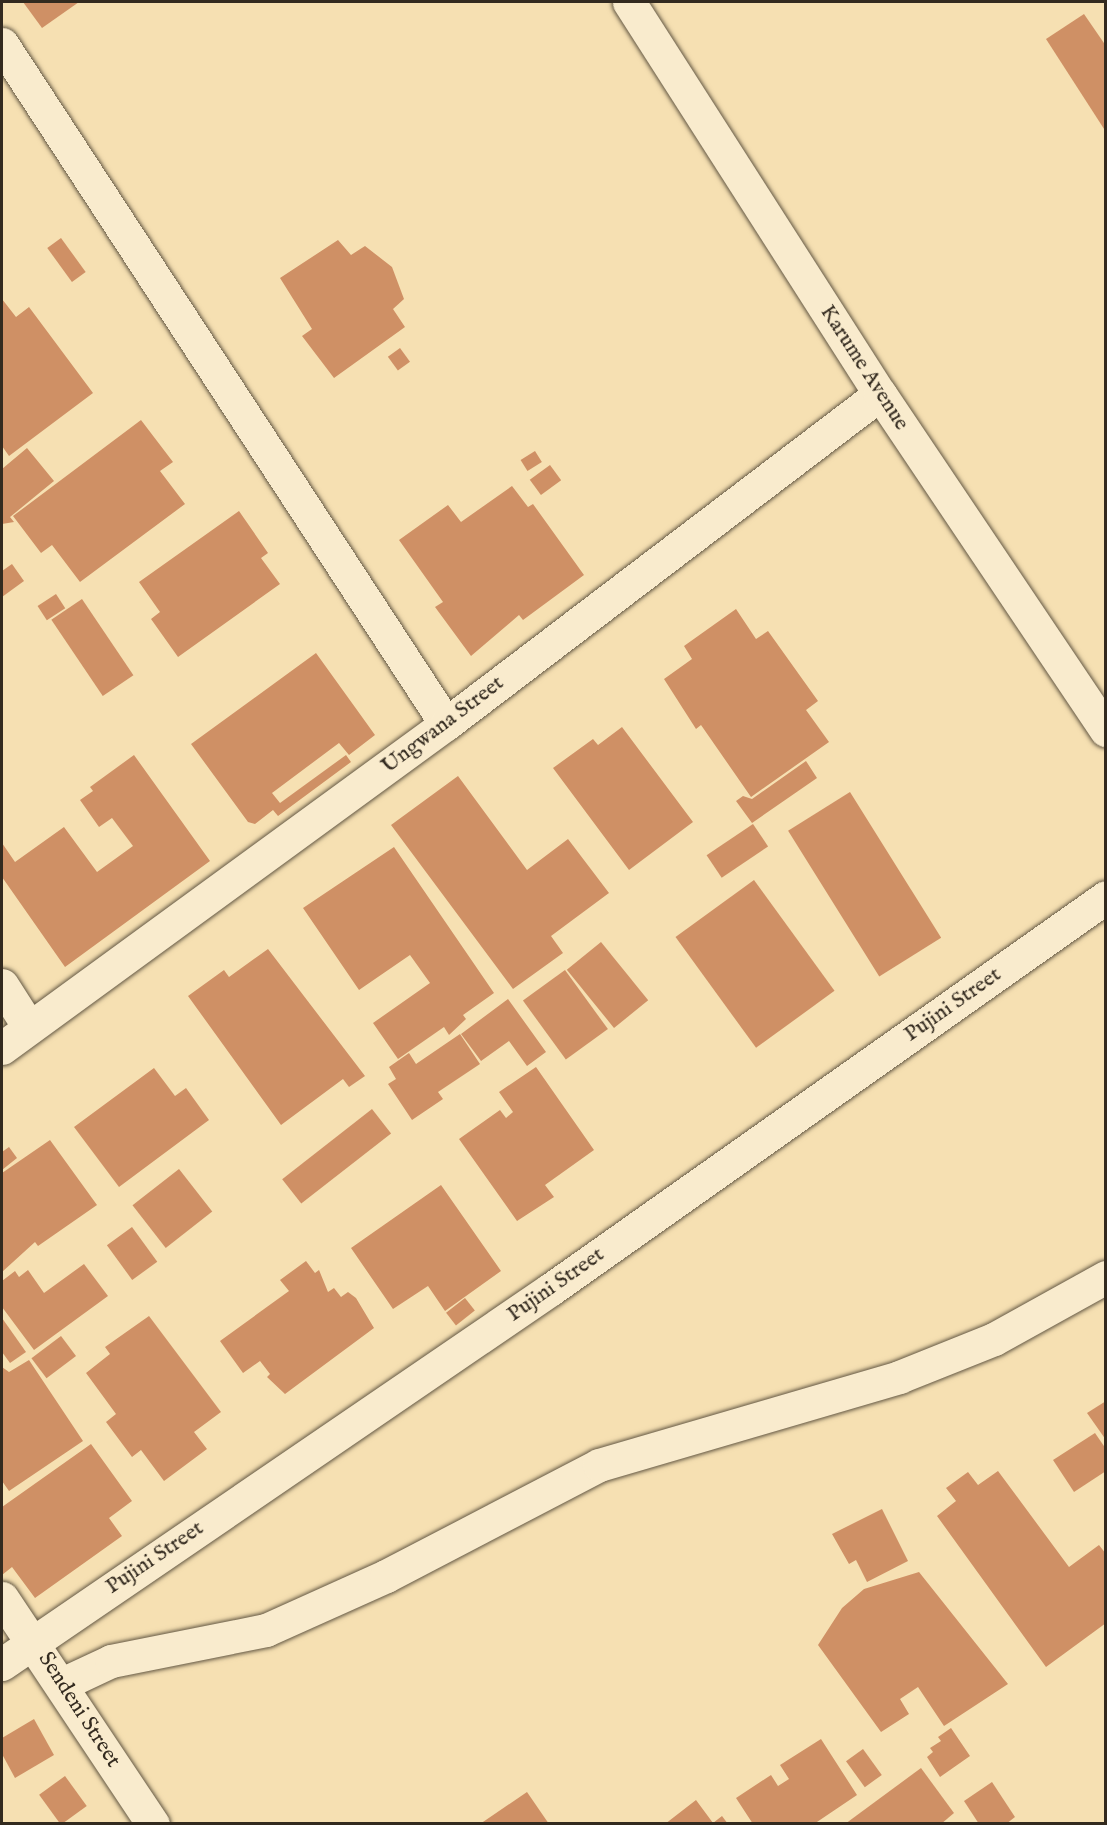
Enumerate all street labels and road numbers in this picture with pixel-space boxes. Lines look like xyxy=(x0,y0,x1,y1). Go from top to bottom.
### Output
street label: Karume Avenue xyxy=(814,300,914,436)
street label: Ungwana Street xyxy=(376,670,510,780)
street label: Pujini Street xyxy=(899,962,1007,1048)
street label: Pujini Street xyxy=(502,1242,610,1328)
street label: Pujini Street xyxy=(101,1516,209,1600)
street label: Sendeni Street xyxy=(32,1647,126,1773)

